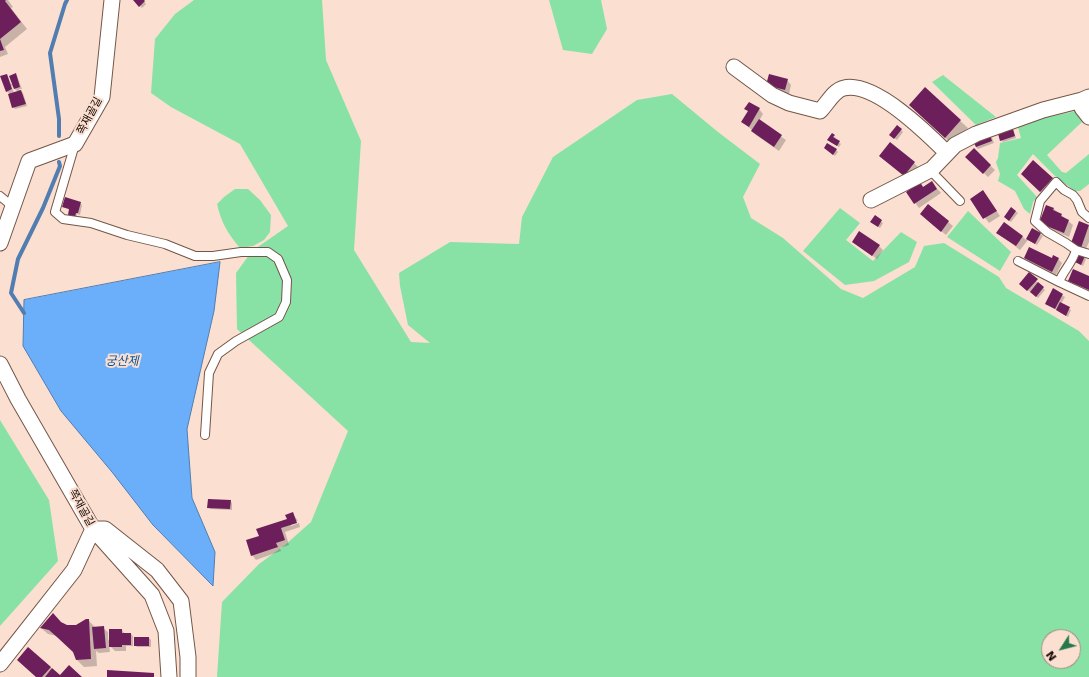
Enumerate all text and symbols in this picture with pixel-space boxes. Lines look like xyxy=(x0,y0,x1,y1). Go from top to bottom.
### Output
street label: 쪽재골길 xyxy=(75,95,105,137)
water label: 궁산제 xyxy=(105,355,139,369)
street label: 쪽재골길 xyxy=(65,487,97,529)
north arrow xyxy=(1041,629,1081,669)
text: N xyxy=(1044,648,1060,663)

